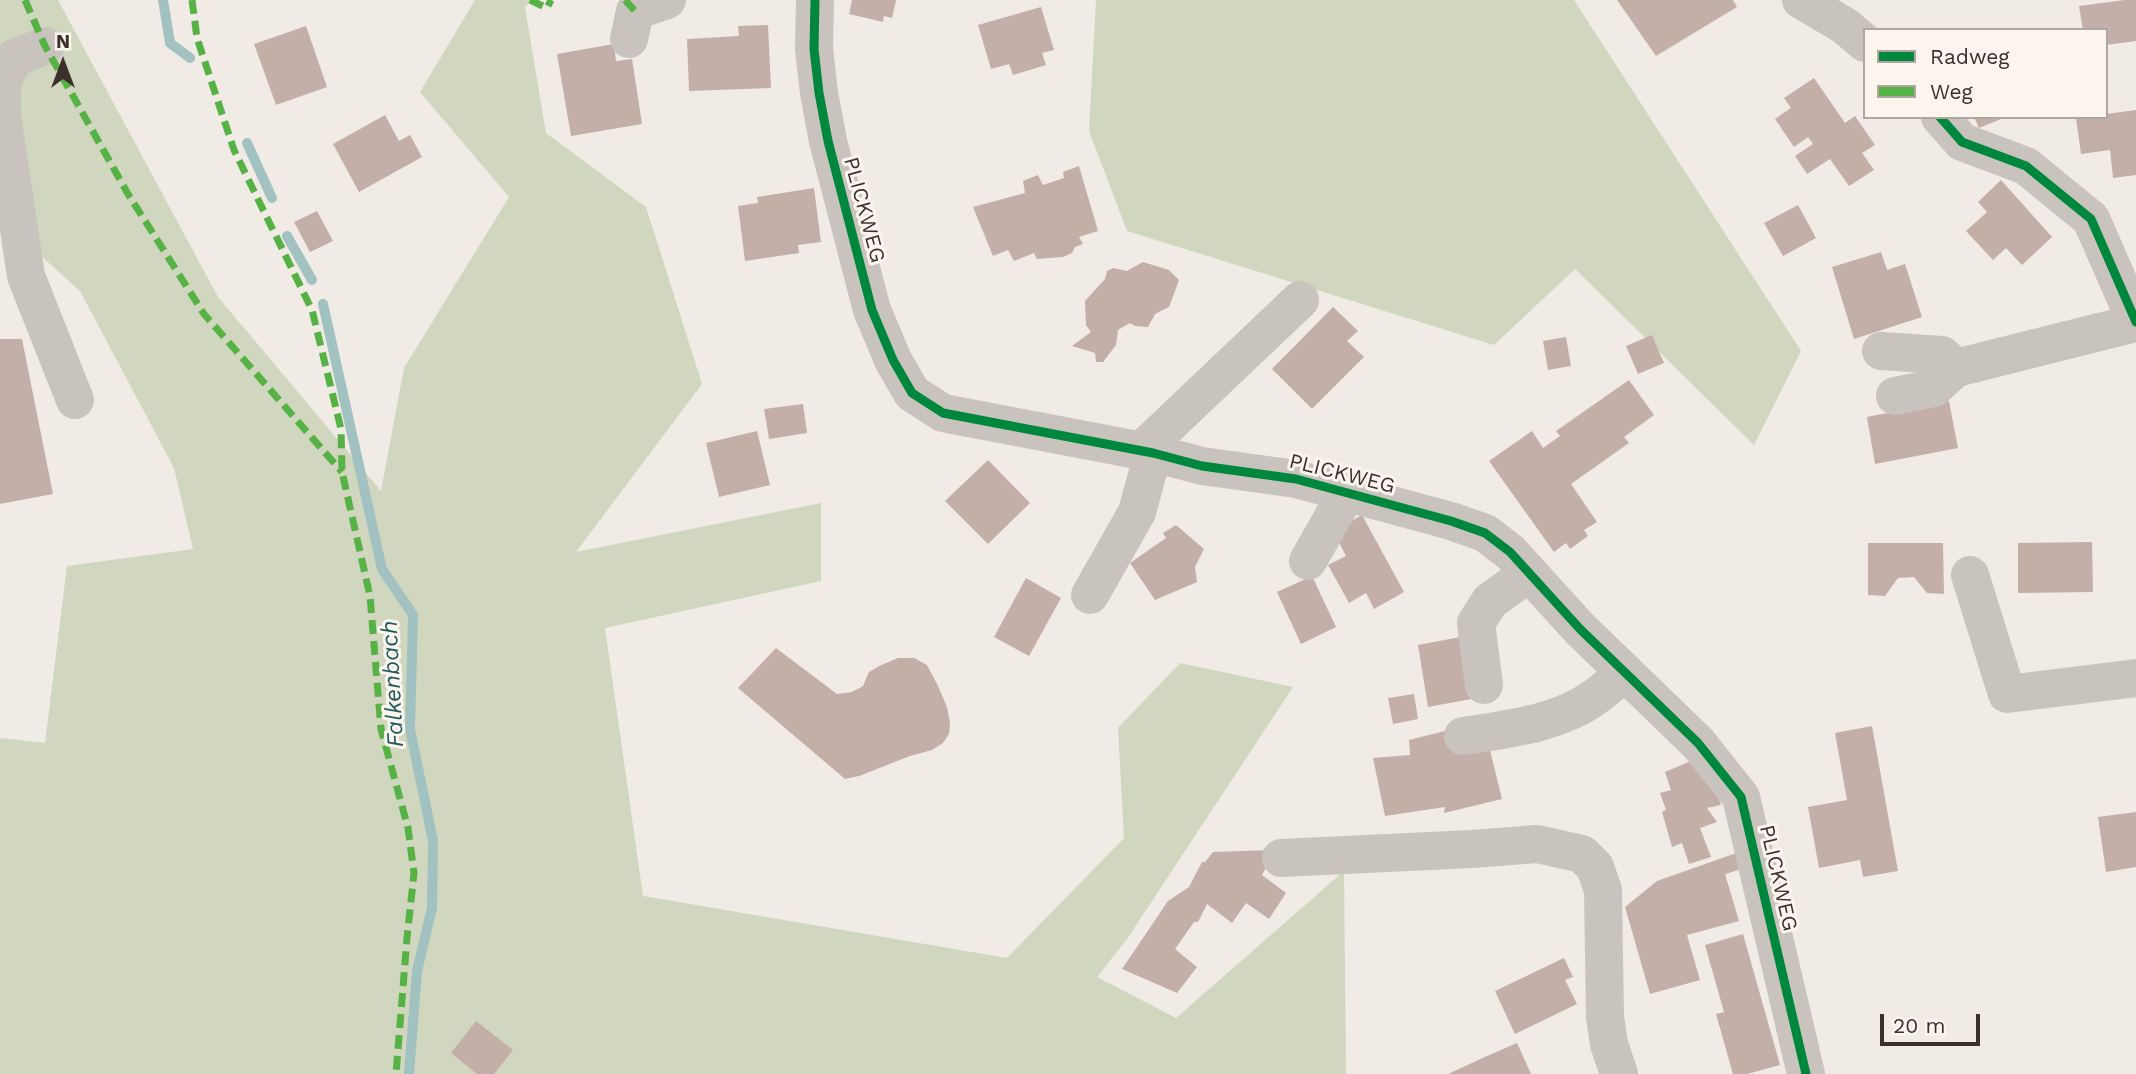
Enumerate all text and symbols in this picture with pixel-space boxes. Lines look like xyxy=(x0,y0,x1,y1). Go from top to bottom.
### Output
north arrow xyxy=(28,28,98,98)
legend xyxy=(1863,28,2108,119)
text: N xyxy=(56,30,70,53)
text: Radweg xyxy=(1930,44,2010,69)
text: Weg xyxy=(1930,79,1973,104)
street label: PLICKWEG xyxy=(838,154,890,266)
street label: PLICKWEG xyxy=(1286,449,1398,499)
water label: Falkenbach xyxy=(376,620,410,748)
street label: PLICKWEG xyxy=(1754,822,1802,934)
scale bar xyxy=(1884,1000,1984,1044)
text: 20 m xyxy=(1893,1013,1945,1038)

